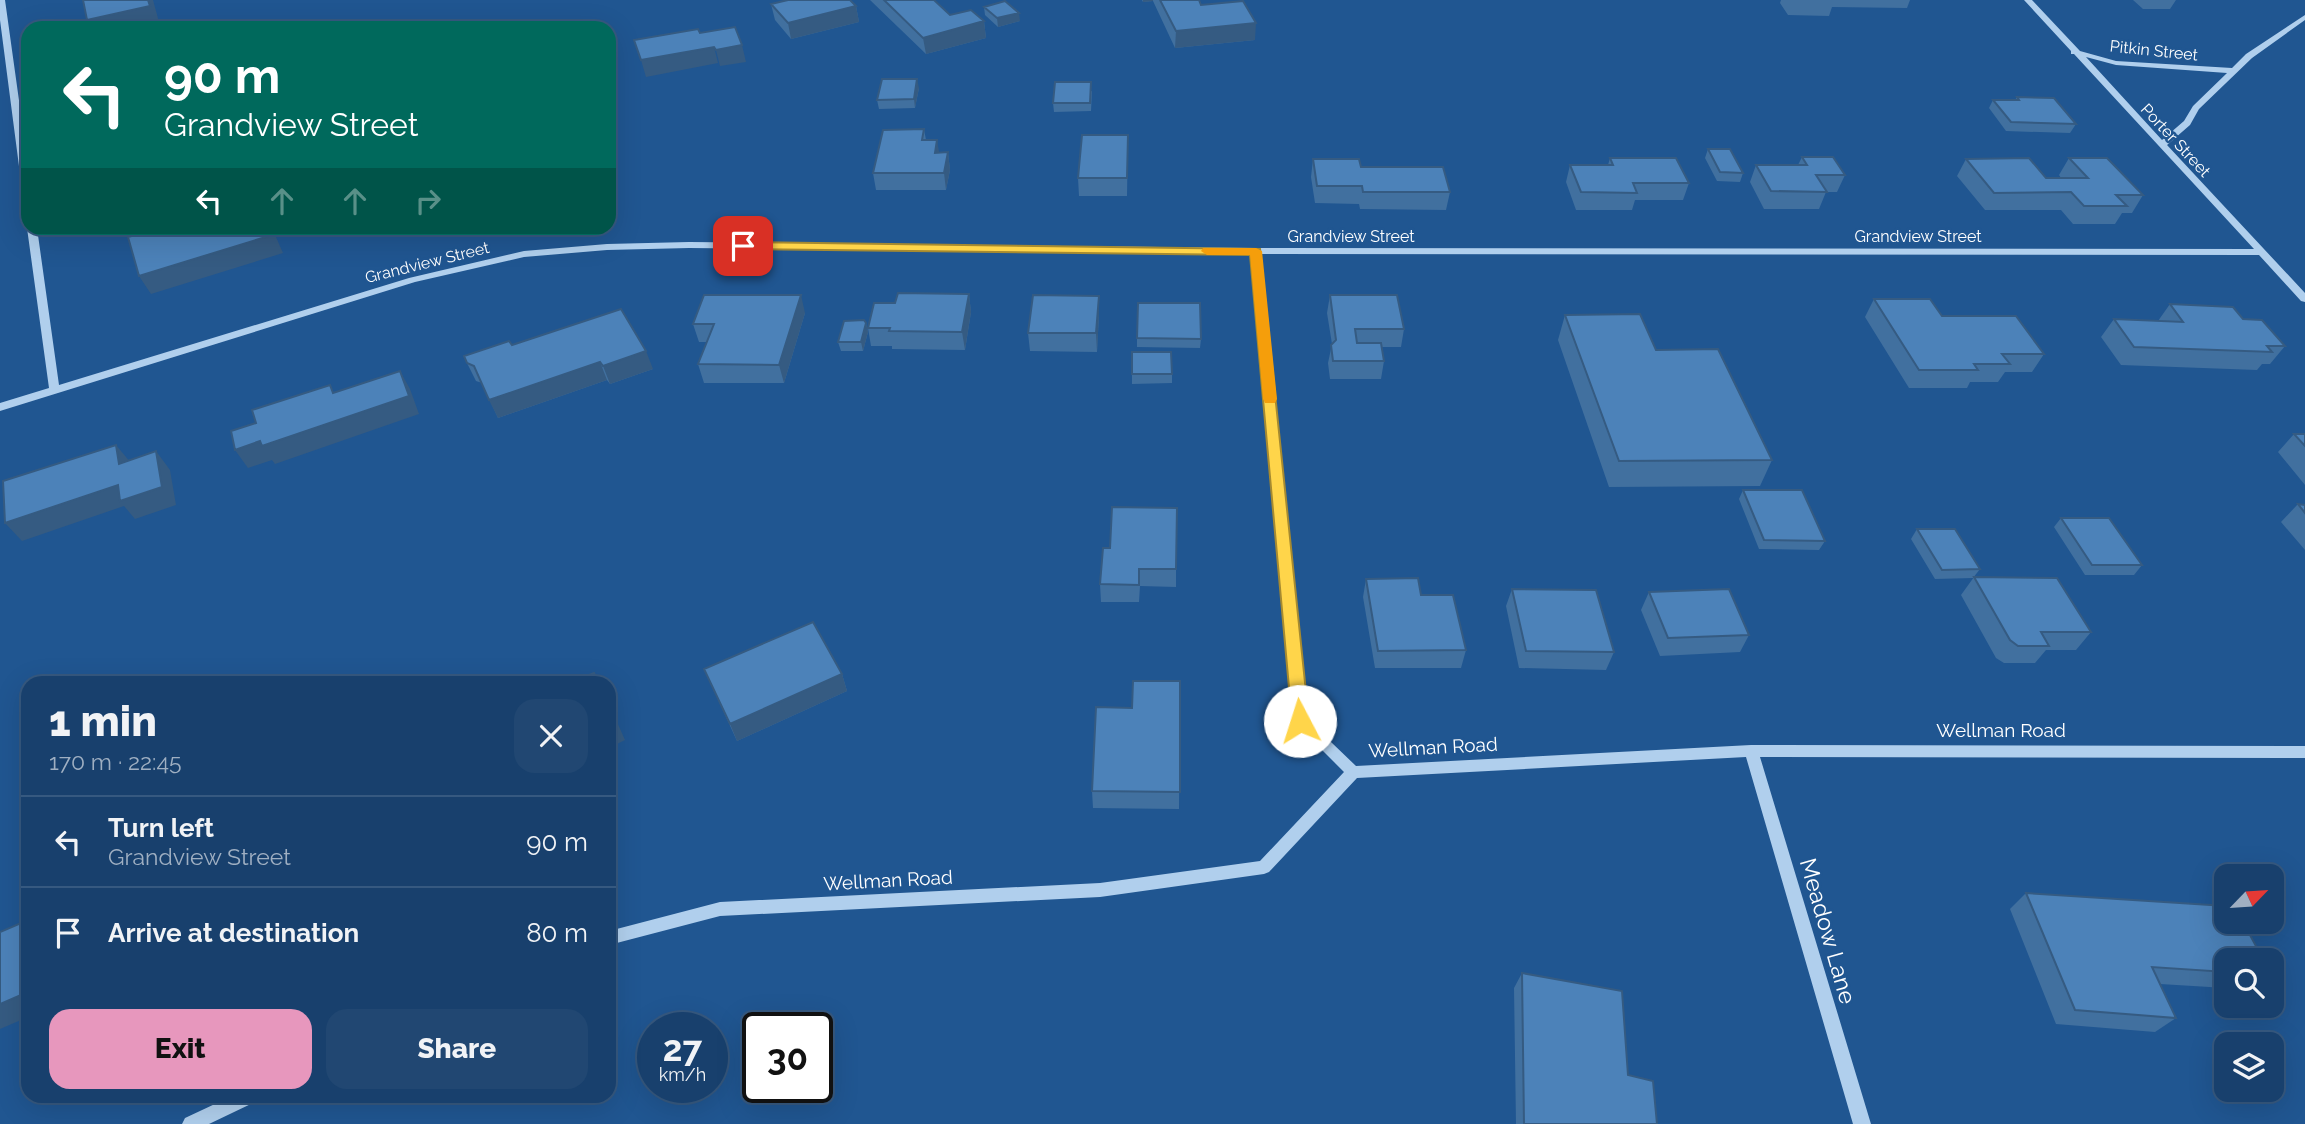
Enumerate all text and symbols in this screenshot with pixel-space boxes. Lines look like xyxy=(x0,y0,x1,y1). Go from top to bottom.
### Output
street label: Pitkin Street xyxy=(2109,36,2200,65)
text: 90 m xyxy=(164,47,280,104)
icon: left xyxy=(49,49,140,140)
street label: Porter Street xyxy=(2137,100,2215,181)
text: Grandview Street xyxy=(164,106,418,143)
icon: left xyxy=(190,182,228,220)
icon: ahead xyxy=(263,182,301,220)
icon: ahead xyxy=(336,182,374,220)
icon: right xyxy=(409,182,447,220)
pin xyxy=(713,216,773,276)
icon: arrive xyxy=(724,227,762,265)
street label: Grandview Street xyxy=(1287,227,1415,246)
street label: Grandview Street xyxy=(1854,227,1982,246)
street label: Grandview Street xyxy=(363,238,492,287)
position arrow xyxy=(1263,684,1337,758)
text: 1 min xyxy=(49,697,157,746)
button: close xyxy=(514,699,588,773)
street label: Wellman Road xyxy=(1936,719,2066,741)
street label: Wellman Road xyxy=(1368,733,1498,761)
text: 170 m · 22:45 xyxy=(49,748,181,775)
text: Turn left xyxy=(108,813,214,843)
icon: left xyxy=(49,823,87,861)
text: 90 m xyxy=(526,827,588,857)
text: Grandview Street xyxy=(108,843,291,870)
street label: Meadow Lane xyxy=(1795,855,1862,1007)
north arrow xyxy=(2214,864,2284,934)
map controls xyxy=(2214,864,2284,1102)
street label: Wellman Road xyxy=(823,866,953,894)
icon: arrive xyxy=(49,914,87,952)
text: Arrive at destination xyxy=(108,918,359,948)
text: 80 m xyxy=(526,918,588,948)
button: search xyxy=(2214,948,2284,1018)
button: Exit xyxy=(49,1009,312,1089)
button: Share xyxy=(326,1009,588,1089)
speed limit sign: 30 xyxy=(742,1012,833,1103)
text: 27 xyxy=(663,1028,702,1069)
button: layers xyxy=(2214,1032,2284,1102)
text: km/h xyxy=(659,1064,706,1085)

